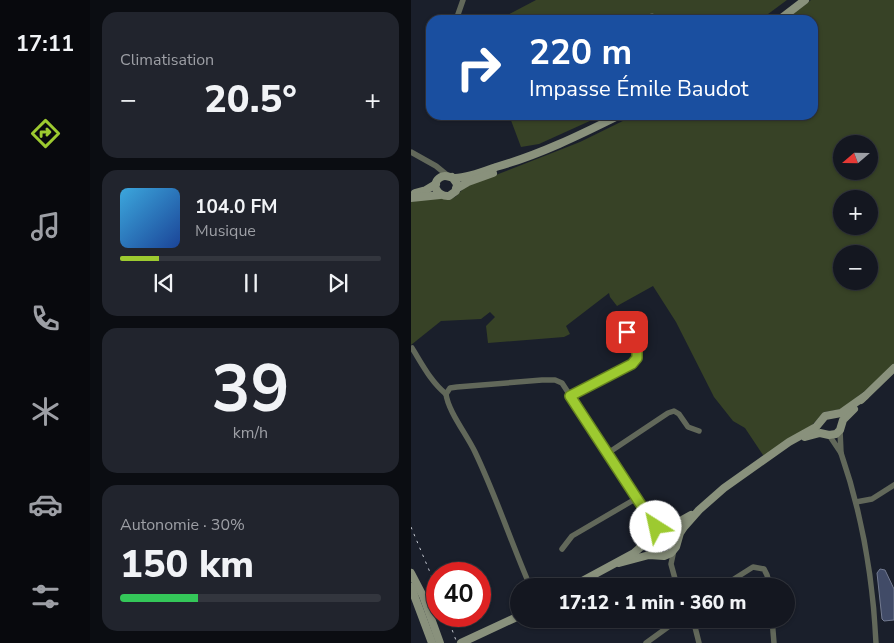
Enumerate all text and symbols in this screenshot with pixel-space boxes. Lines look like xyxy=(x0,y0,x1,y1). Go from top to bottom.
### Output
text: 17:11 xyxy=(16,29,74,59)
text: 220 m xyxy=(529,29,632,76)
icon: right xyxy=(446,35,511,100)
text: Climatisation xyxy=(120,49,214,71)
text: 20.5° xyxy=(204,74,297,125)
text: Impasse Émile Baudot xyxy=(529,74,749,104)
text: − xyxy=(120,81,137,119)
text: + xyxy=(364,81,381,119)
icon: directions xyxy=(28,116,63,151)
north arrow xyxy=(833,135,879,180)
map controls xyxy=(833,135,878,290)
button: + xyxy=(833,190,878,235)
text: 104.0 FM xyxy=(195,194,278,220)
icon: music xyxy=(28,209,63,244)
text: Musique xyxy=(195,220,256,242)
button: − xyxy=(833,245,878,290)
icon: previous xyxy=(150,269,178,297)
icon: pause xyxy=(237,269,265,297)
icon: next xyxy=(324,269,352,297)
icon: phone xyxy=(28,301,63,336)
pin xyxy=(606,311,648,353)
icon: arrive xyxy=(613,318,641,346)
text: 39 xyxy=(211,345,290,434)
icon: climate xyxy=(28,394,63,429)
text: km/h xyxy=(233,422,268,444)
icon: car xyxy=(28,487,63,522)
position arrow xyxy=(629,500,681,552)
text: Autonomie · 30% xyxy=(120,514,245,536)
text: 150 km xyxy=(120,539,254,590)
speed limit sign: 40 xyxy=(426,562,491,627)
icon: filters xyxy=(28,579,63,614)
text: 17:12 · 1 min · 360 m xyxy=(559,590,746,616)

